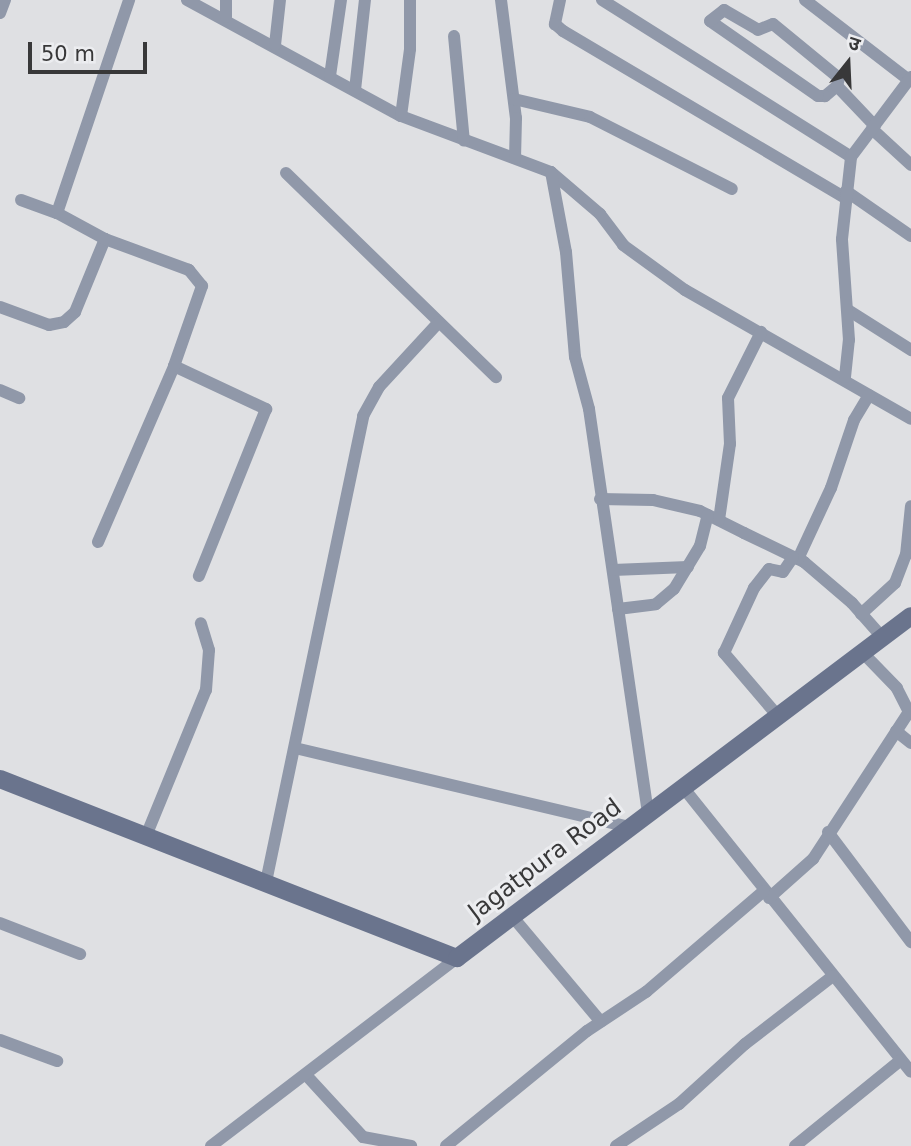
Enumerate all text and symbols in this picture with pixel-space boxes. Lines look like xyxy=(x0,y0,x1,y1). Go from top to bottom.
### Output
scale bar xyxy=(32,28,150,72)
north arrow xyxy=(813,28,883,98)
text: उ xyxy=(846,31,863,55)
text: 50 m xyxy=(41,42,95,66)
street label: Jagatpura Road xyxy=(463,793,627,927)

